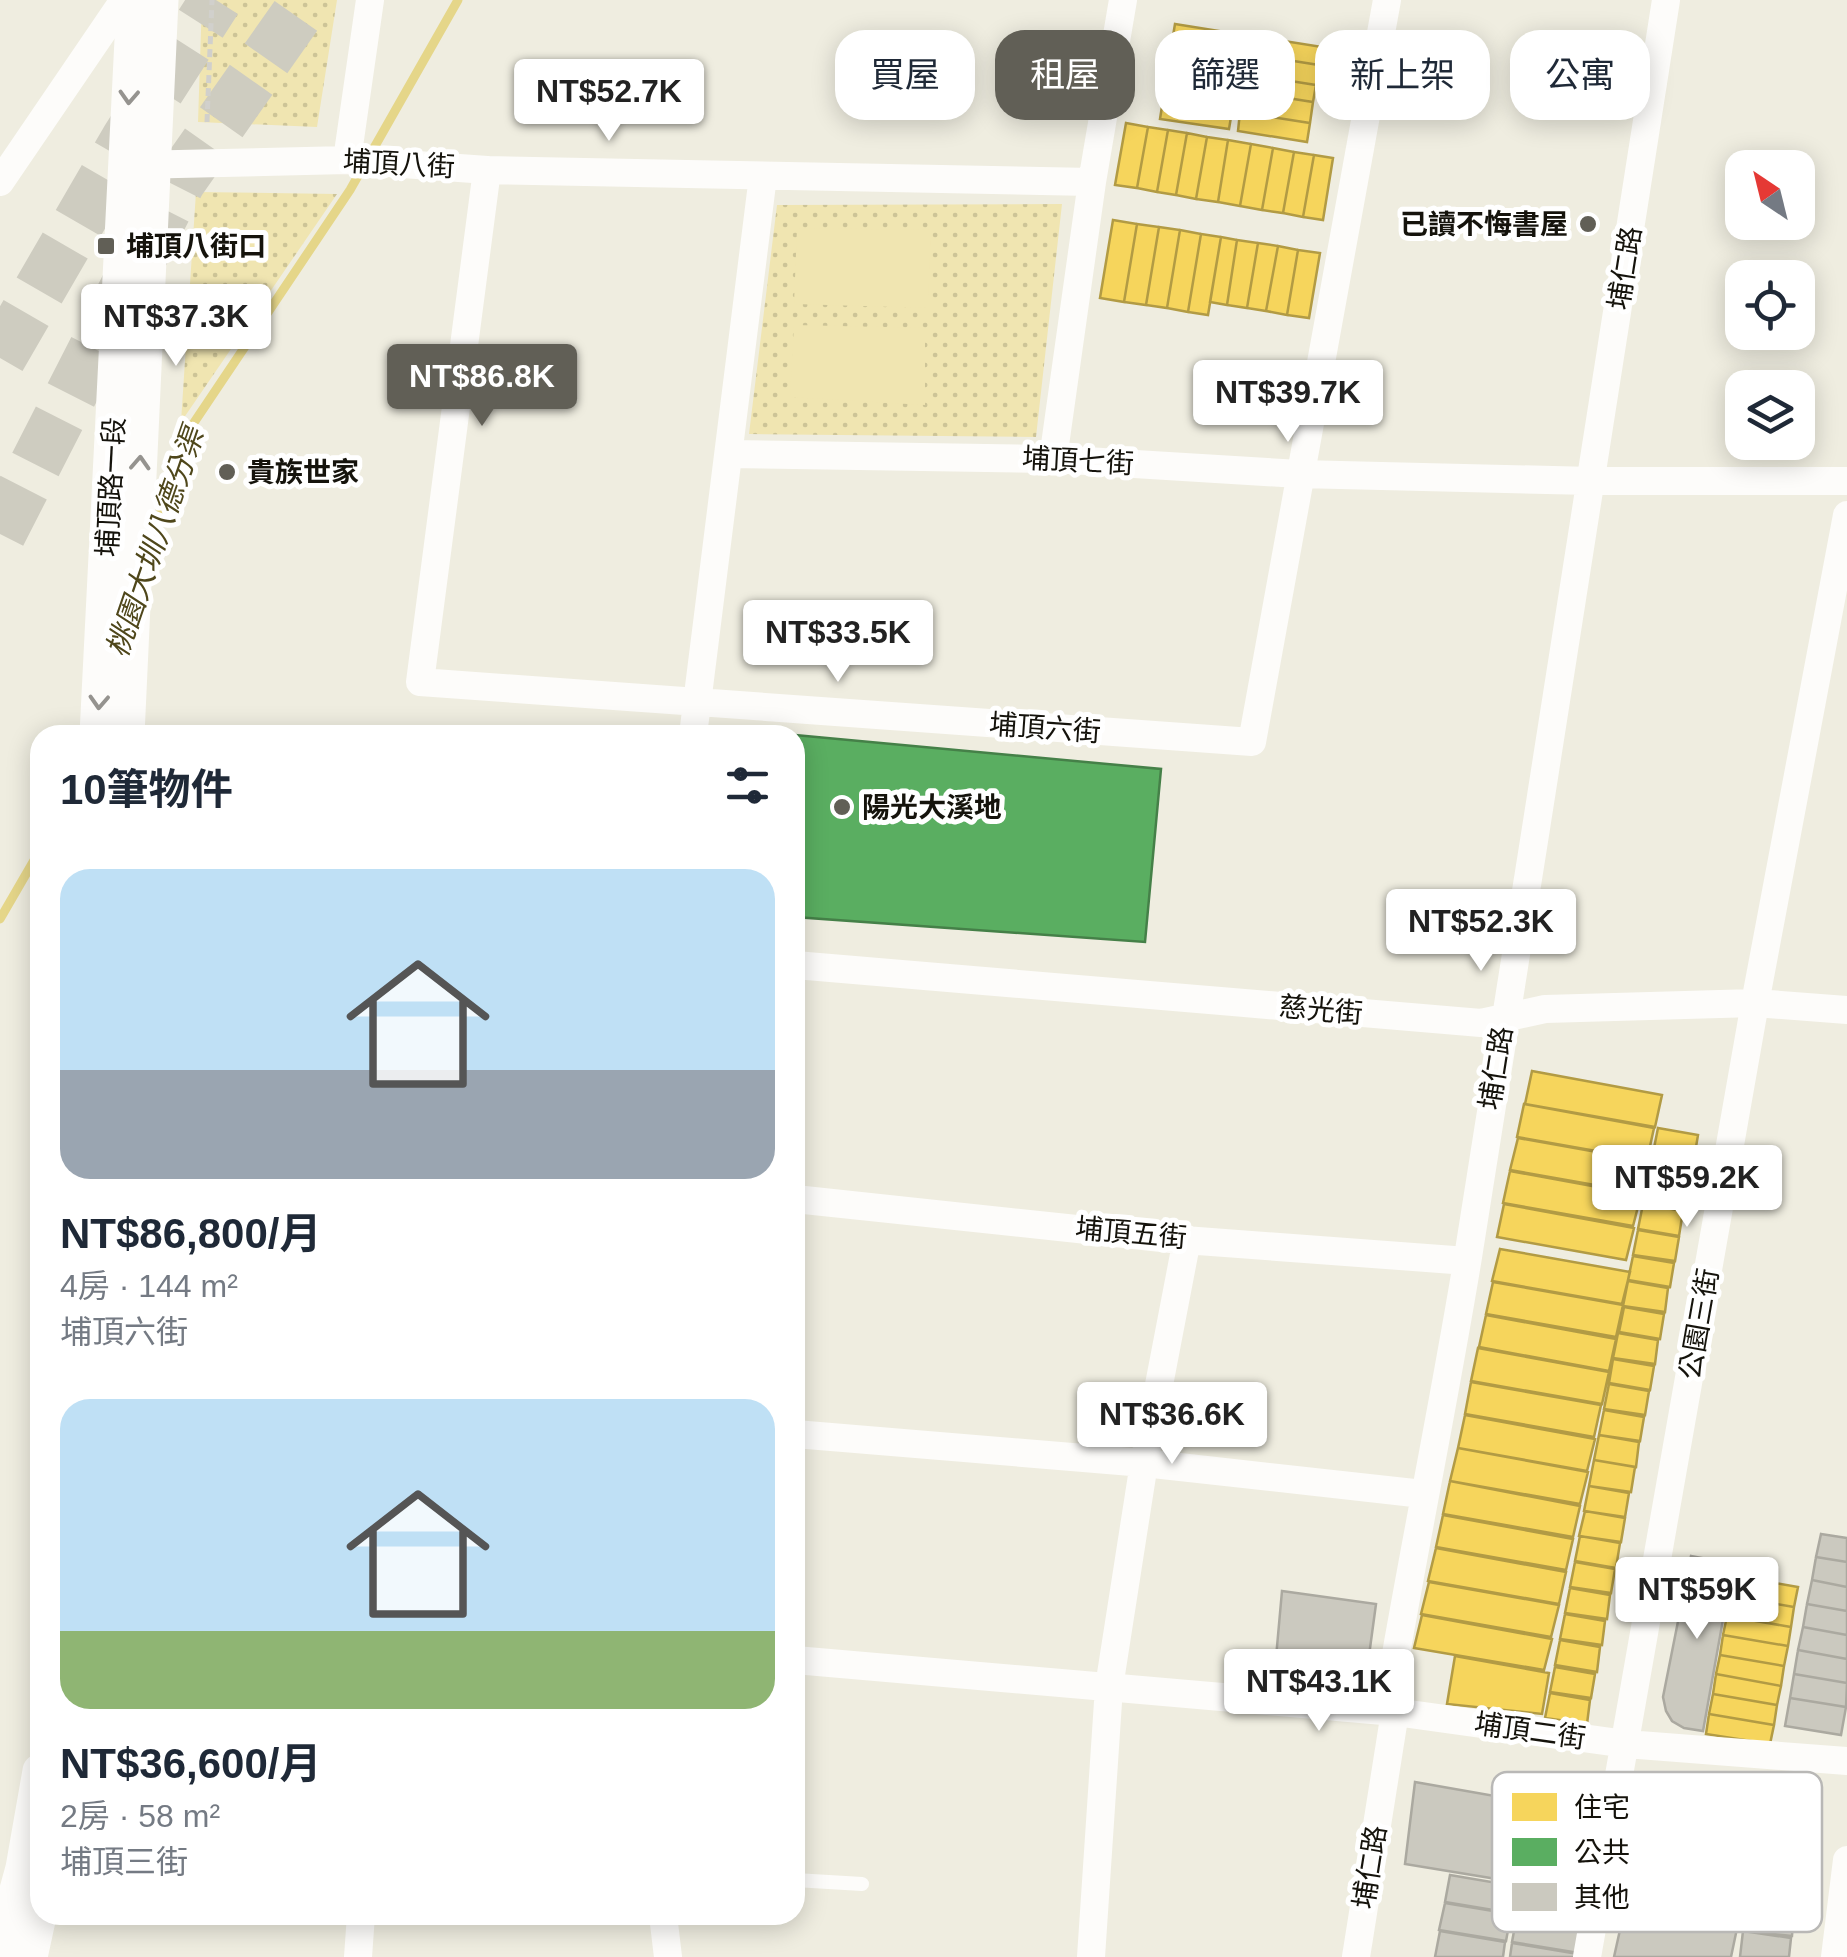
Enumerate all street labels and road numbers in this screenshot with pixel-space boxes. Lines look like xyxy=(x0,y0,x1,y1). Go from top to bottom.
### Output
street label: 埔頂八街 xyxy=(342,146,456,182)
street label: 埔仁路 xyxy=(1603,224,1647,312)
street label: 埔頂路一段 xyxy=(92,416,130,558)
street label: 埔頂七街 xyxy=(1021,443,1135,479)
street label: 埔頂六街 xyxy=(988,709,1102,747)
street label: 慈光街 xyxy=(1278,991,1364,1029)
street label: 埔仁路 xyxy=(1474,1024,1518,1112)
street label: 埔頂五街 xyxy=(1074,1213,1188,1253)
street label: 公園三街 xyxy=(1674,1266,1724,1382)
street label: 埔頂二街 xyxy=(1472,1708,1588,1754)
street label: 埔仁路 xyxy=(1348,1823,1392,1911)

